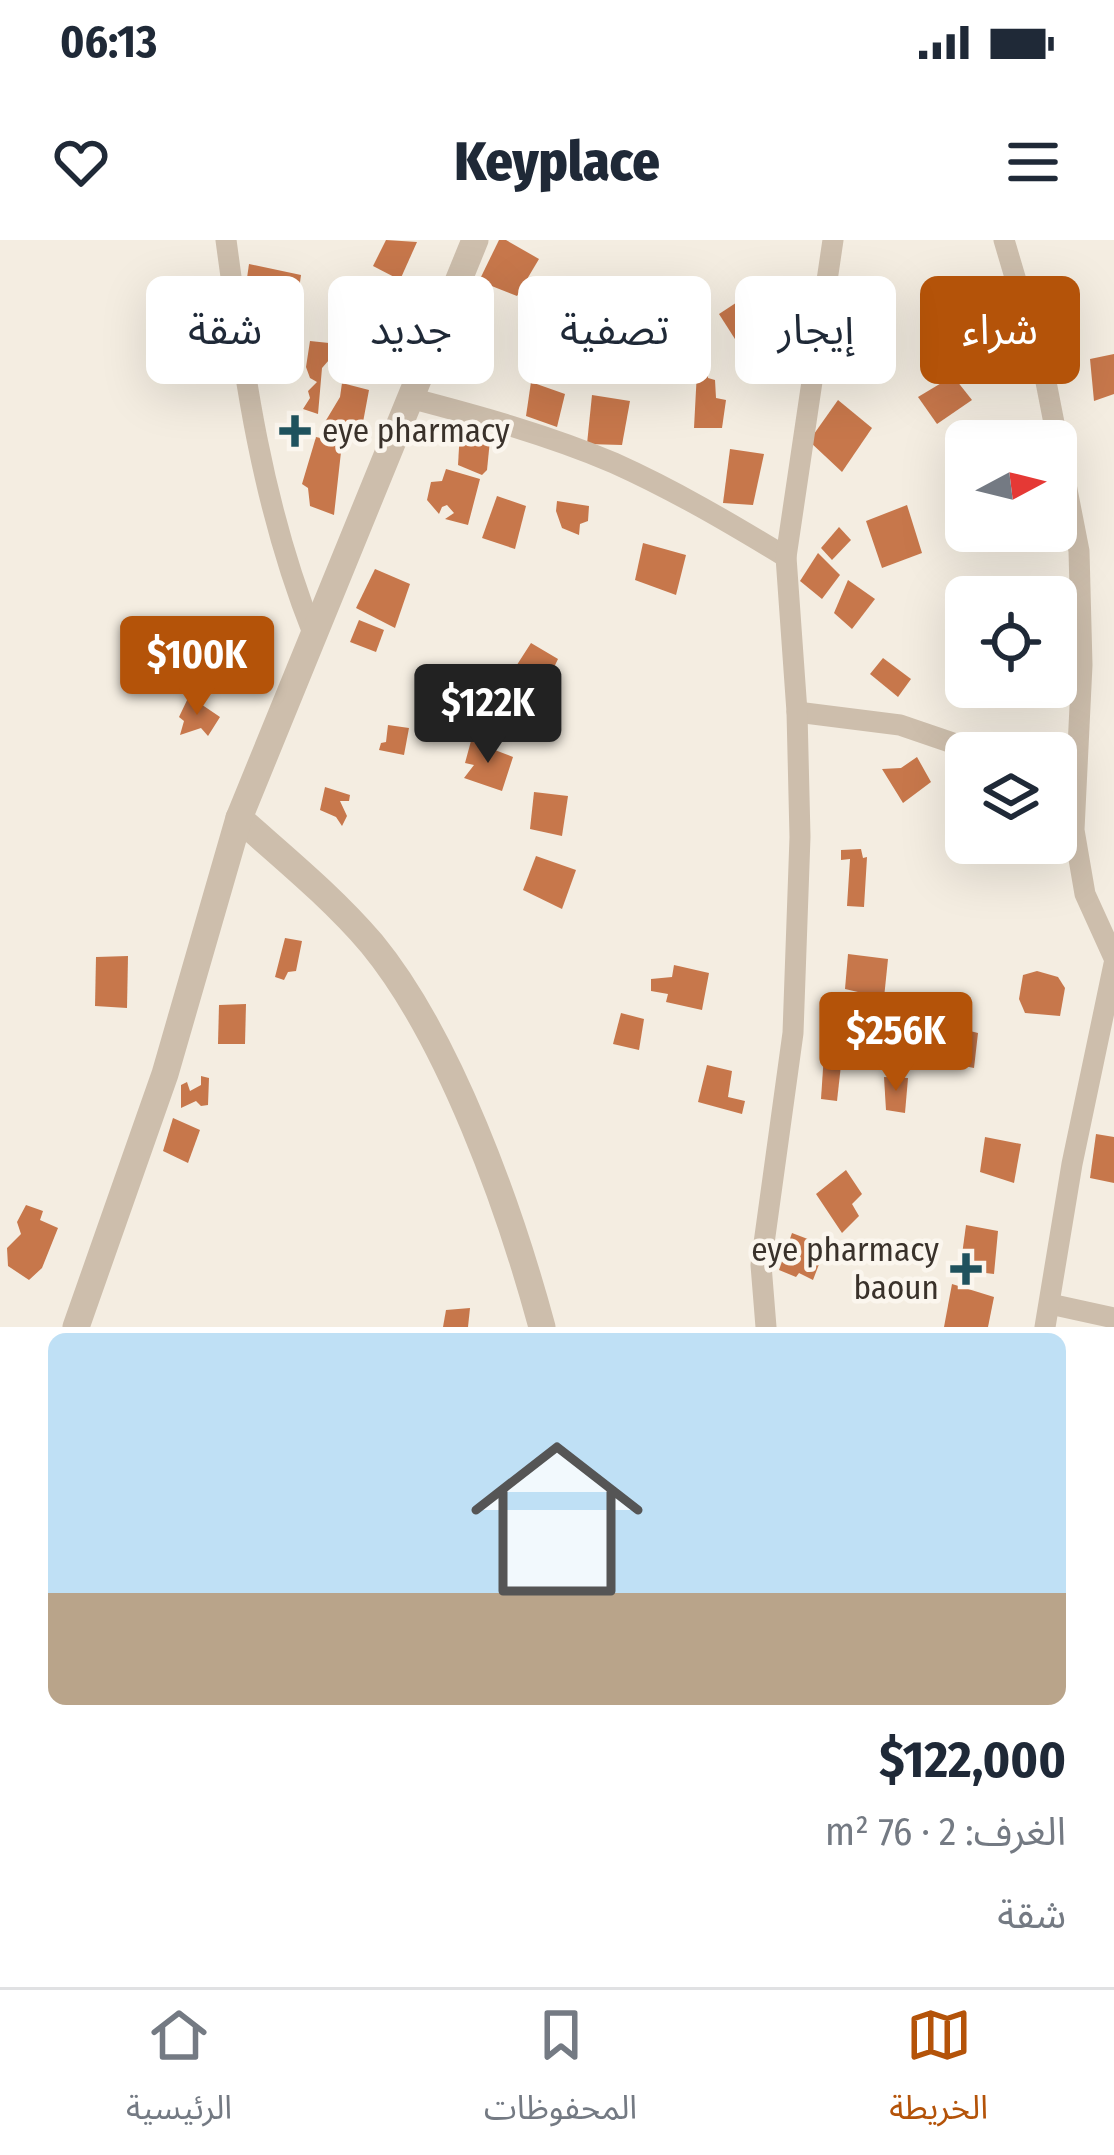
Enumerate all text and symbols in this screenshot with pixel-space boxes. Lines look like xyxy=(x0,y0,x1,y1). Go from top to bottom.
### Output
text: 06:13 xyxy=(60,15,157,69)
icon: heart xyxy=(48,129,114,195)
icon: menu xyxy=(1000,129,1066,195)
text: Keyplace xyxy=(454,130,660,194)
chip: شقة xyxy=(146,276,304,384)
chip: جديد xyxy=(328,276,494,384)
chip: تصفية xyxy=(518,276,711,384)
chip: إيجار xyxy=(735,276,896,384)
chip: شراء xyxy=(920,276,1080,384)
place label: eye pharmacy xyxy=(322,411,510,451)
marker: eye pharmacy xyxy=(279,415,311,447)
north arrow xyxy=(945,420,1077,552)
map controls xyxy=(945,420,1077,864)
button: locate xyxy=(945,576,1077,708)
pin: $100K xyxy=(113,616,281,718)
text: $100K xyxy=(147,632,247,678)
pin: $122K xyxy=(404,664,572,766)
text: $122K xyxy=(441,680,535,726)
button: layers xyxy=(945,732,1077,864)
pin: $256K xyxy=(812,992,980,1094)
text: $256K xyxy=(846,1008,946,1054)
place label: eye pharmacy baoun xyxy=(751,1230,939,1308)
marker: eye pharmacy baoun xyxy=(950,1253,982,1285)
icon: home xyxy=(449,1411,665,1627)
text: $122,000 xyxy=(879,1729,1066,1791)
text: الغرف: 2 · 76 m² xyxy=(825,1809,1066,1855)
text: شقة xyxy=(997,1892,1066,1938)
tab: الرئيسية xyxy=(126,2002,232,2143)
tab: المحفوظات xyxy=(484,2002,637,2143)
tab: الخريطة xyxy=(889,2002,988,2143)

